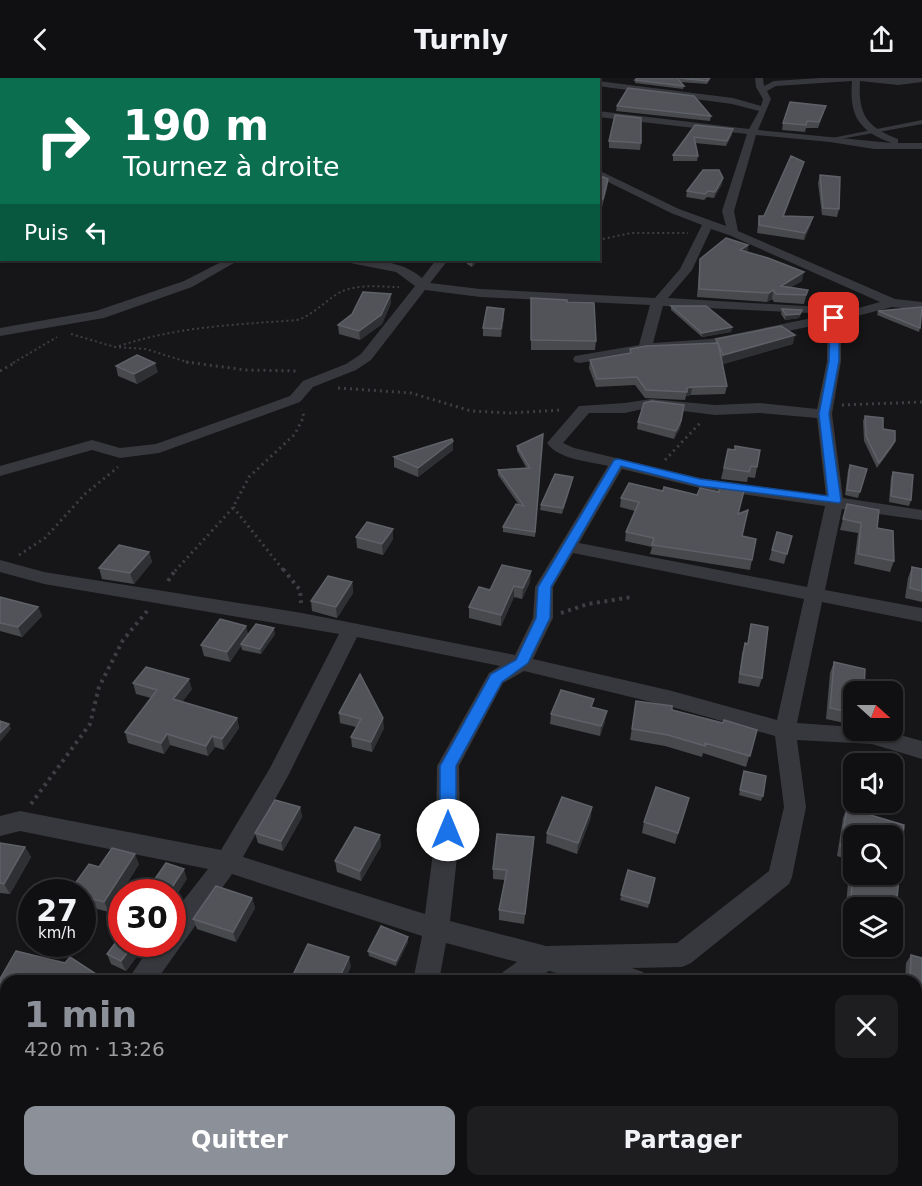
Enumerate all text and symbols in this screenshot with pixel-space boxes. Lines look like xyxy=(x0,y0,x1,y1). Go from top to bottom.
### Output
icon: back xyxy=(24,23,57,56)
icon: share xyxy=(865,23,898,56)
text: Turnly xyxy=(414,24,508,55)
text: 190 m xyxy=(123,101,269,150)
icon: right xyxy=(24,102,102,180)
text: Tournez à droite xyxy=(123,151,340,182)
icon: left xyxy=(80,216,113,249)
text: Puis xyxy=(24,220,68,245)
pin xyxy=(808,292,859,343)
icon: arrive xyxy=(817,301,850,334)
north arrow xyxy=(843,681,903,741)
map controls xyxy=(843,681,903,957)
button: sound xyxy=(843,753,903,813)
position arrow xyxy=(416,798,480,862)
button: search xyxy=(843,825,903,885)
speed limit sign: 30 xyxy=(108,879,186,957)
text: 27 xyxy=(36,893,78,928)
button: layers xyxy=(843,897,903,957)
text: km/h xyxy=(38,924,76,942)
text: 1 min xyxy=(24,994,137,1035)
button: close xyxy=(835,995,898,1058)
text: 420 m · 13:26 xyxy=(24,1037,165,1061)
button: Quitter xyxy=(24,1106,455,1175)
button: Partager xyxy=(467,1106,898,1175)

